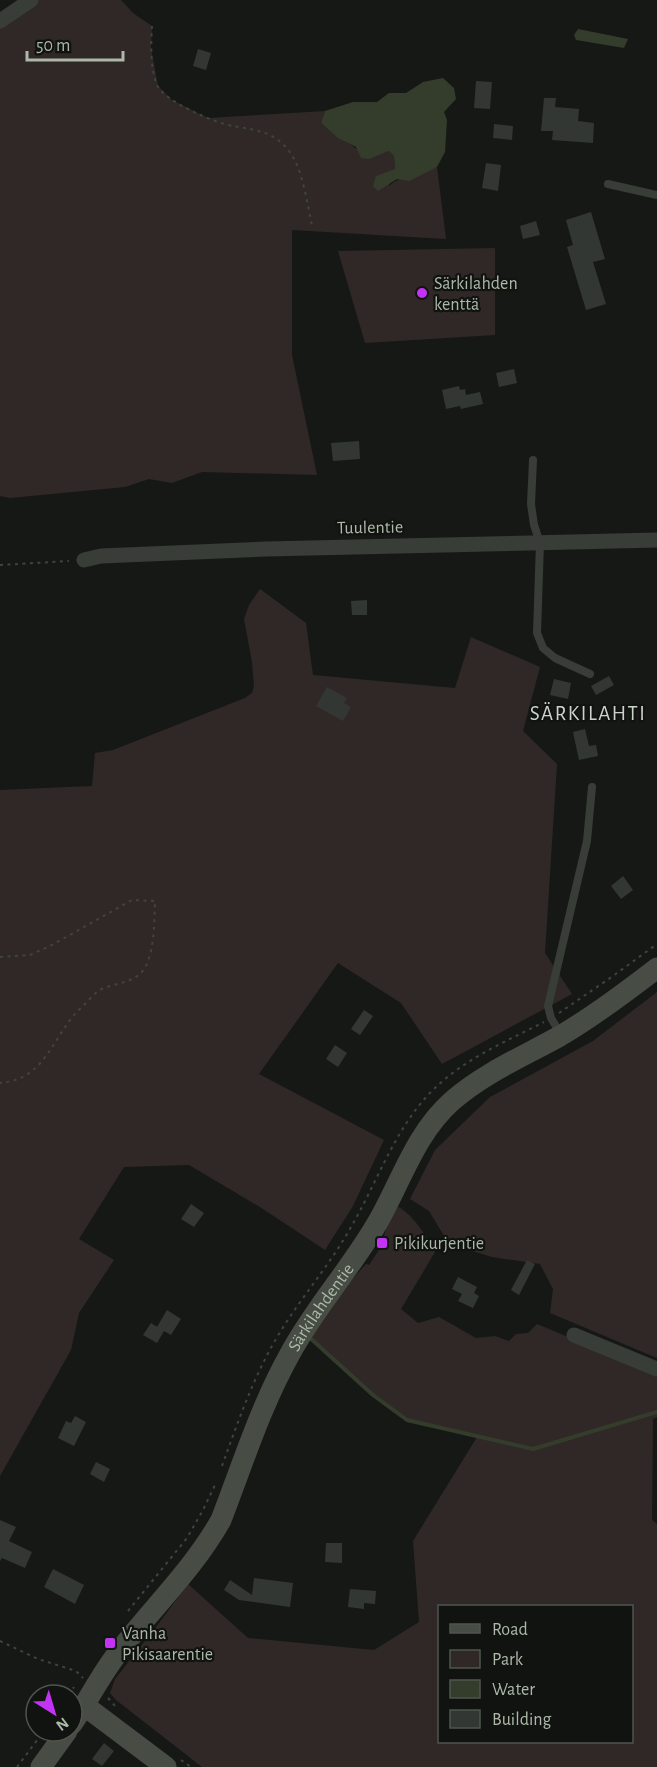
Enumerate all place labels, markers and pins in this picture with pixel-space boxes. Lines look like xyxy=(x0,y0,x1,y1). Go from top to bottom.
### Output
place label: Särkilahden kenttä xyxy=(434,275,518,314)
marker: Särkilahden kenttä xyxy=(415,286,429,300)
place label: Pikikurjentie xyxy=(394,1235,484,1253)
marker: Pikikurjentie xyxy=(375,1236,389,1250)
place label: Vanha Pikisaarentie xyxy=(122,1625,213,1664)
marker: Vanha Pikisaarentie xyxy=(103,1636,117,1650)

